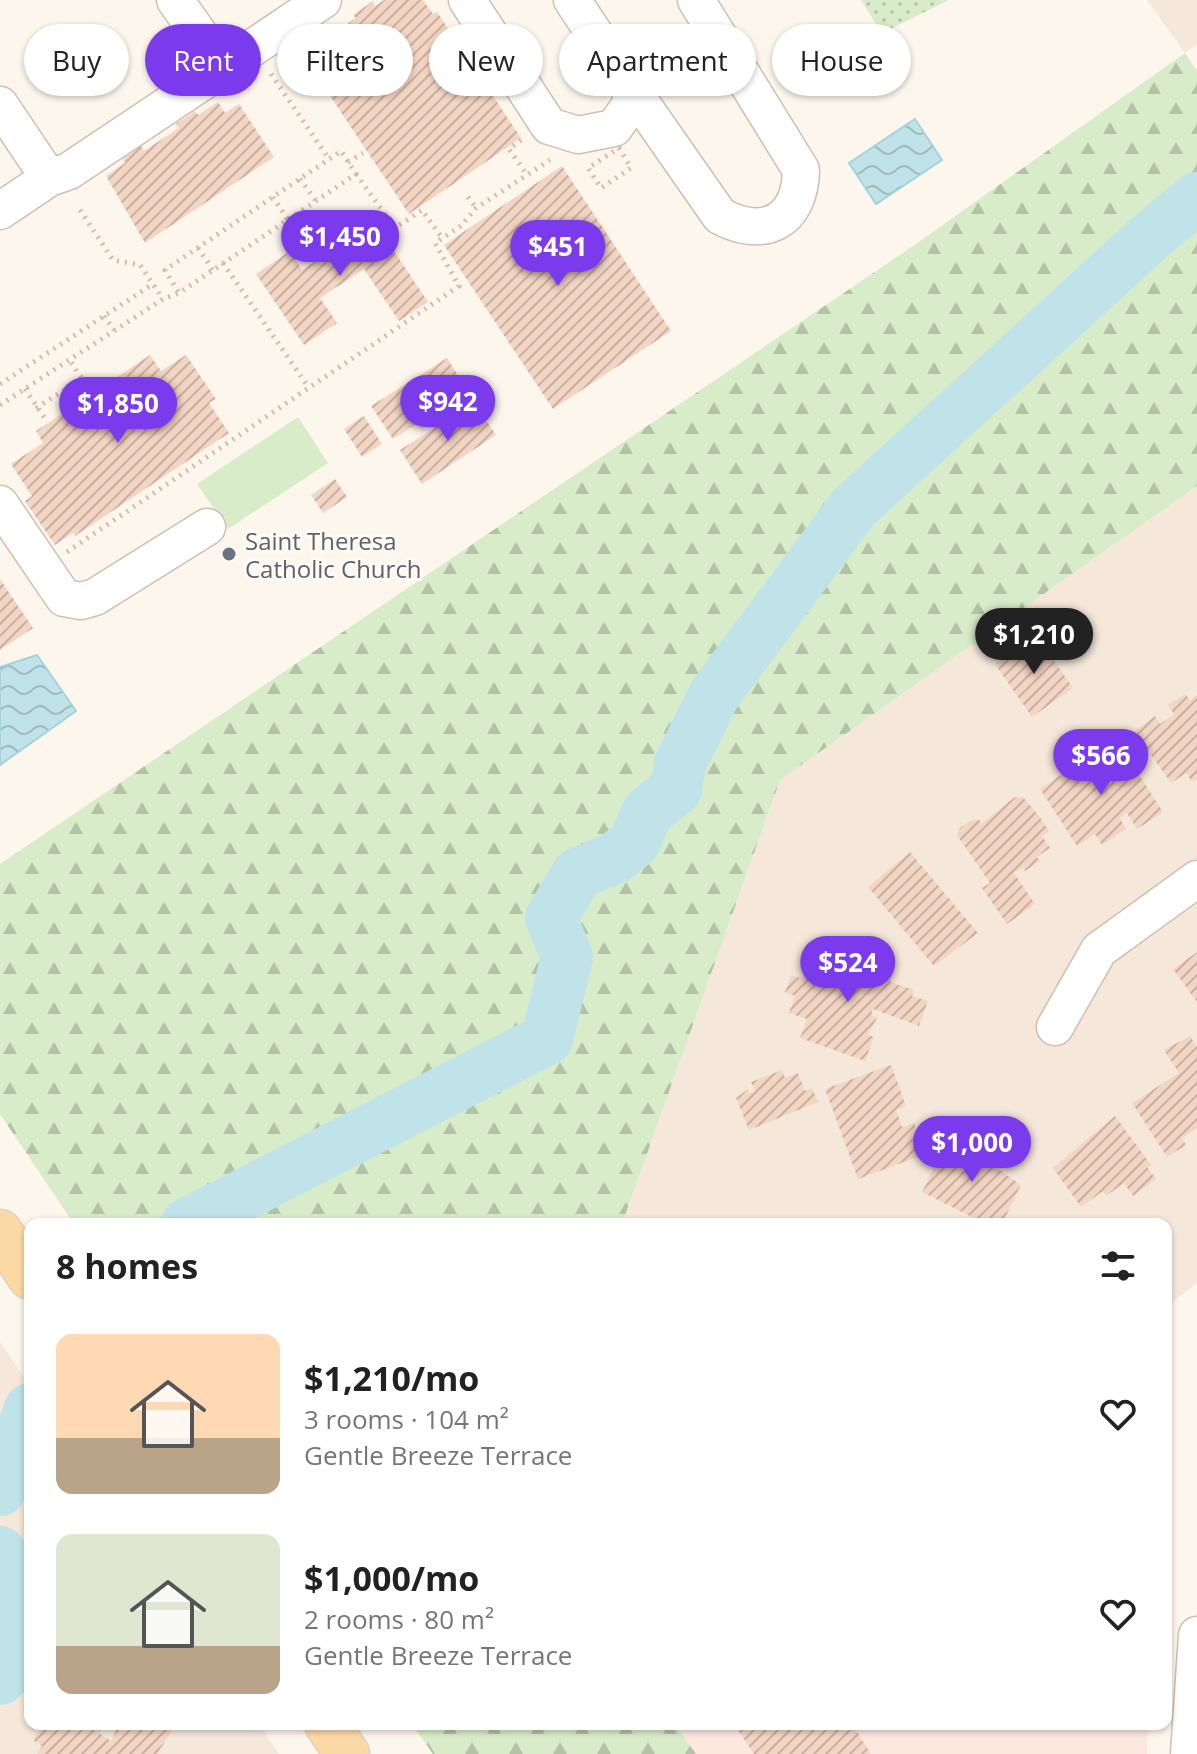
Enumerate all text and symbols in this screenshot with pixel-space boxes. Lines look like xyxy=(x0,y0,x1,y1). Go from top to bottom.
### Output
chip: Buy xyxy=(24,24,129,96)
chip: Rent xyxy=(145,24,261,96)
chip: Filters xyxy=(277,24,413,96)
chip: New xyxy=(429,24,543,96)
chip: Apartment xyxy=(559,24,756,96)
chip: House xyxy=(772,24,911,96)
pin: $1,450 xyxy=(275,210,405,278)
text: $1,450 xyxy=(299,218,381,254)
pin: $451 xyxy=(511,220,605,288)
text: $451 xyxy=(528,228,588,264)
pin: $942 xyxy=(401,375,495,443)
pin: $1,850 xyxy=(53,377,183,445)
text: $942 xyxy=(418,383,478,419)
text: $1,850 xyxy=(77,385,159,421)
place label: Saint Theresa Catholic Church xyxy=(245,524,422,585)
marker: Saint Theresa Catholic Church xyxy=(220,545,238,563)
pin: $1,210 xyxy=(969,608,1099,676)
text: $1,210 xyxy=(993,616,1075,652)
pin: $566 xyxy=(1054,729,1148,797)
text: $566 xyxy=(1071,737,1131,773)
pin: $524 xyxy=(801,936,895,1004)
text: $524 xyxy=(818,944,878,980)
pin: $1,000 xyxy=(907,1116,1037,1184)
text: $1,000 xyxy=(931,1124,1013,1160)
text: 8 homes xyxy=(56,1243,198,1289)
icon: filters xyxy=(1096,1244,1140,1288)
text: $1,210/mo xyxy=(304,1355,479,1401)
icon: home xyxy=(120,1366,216,1462)
icon: heart xyxy=(1096,1392,1140,1436)
text: 3 rooms · 104 m² xyxy=(304,1401,509,1437)
text: Gentle Breeze Terrace xyxy=(304,1437,572,1473)
text: $1,000/mo xyxy=(304,1555,479,1601)
icon: home xyxy=(120,1566,216,1662)
icon: heart xyxy=(1096,1592,1140,1636)
text: 2 rooms · 80 m² xyxy=(304,1601,494,1637)
text: Gentle Breeze Terrace xyxy=(304,1637,572,1673)

